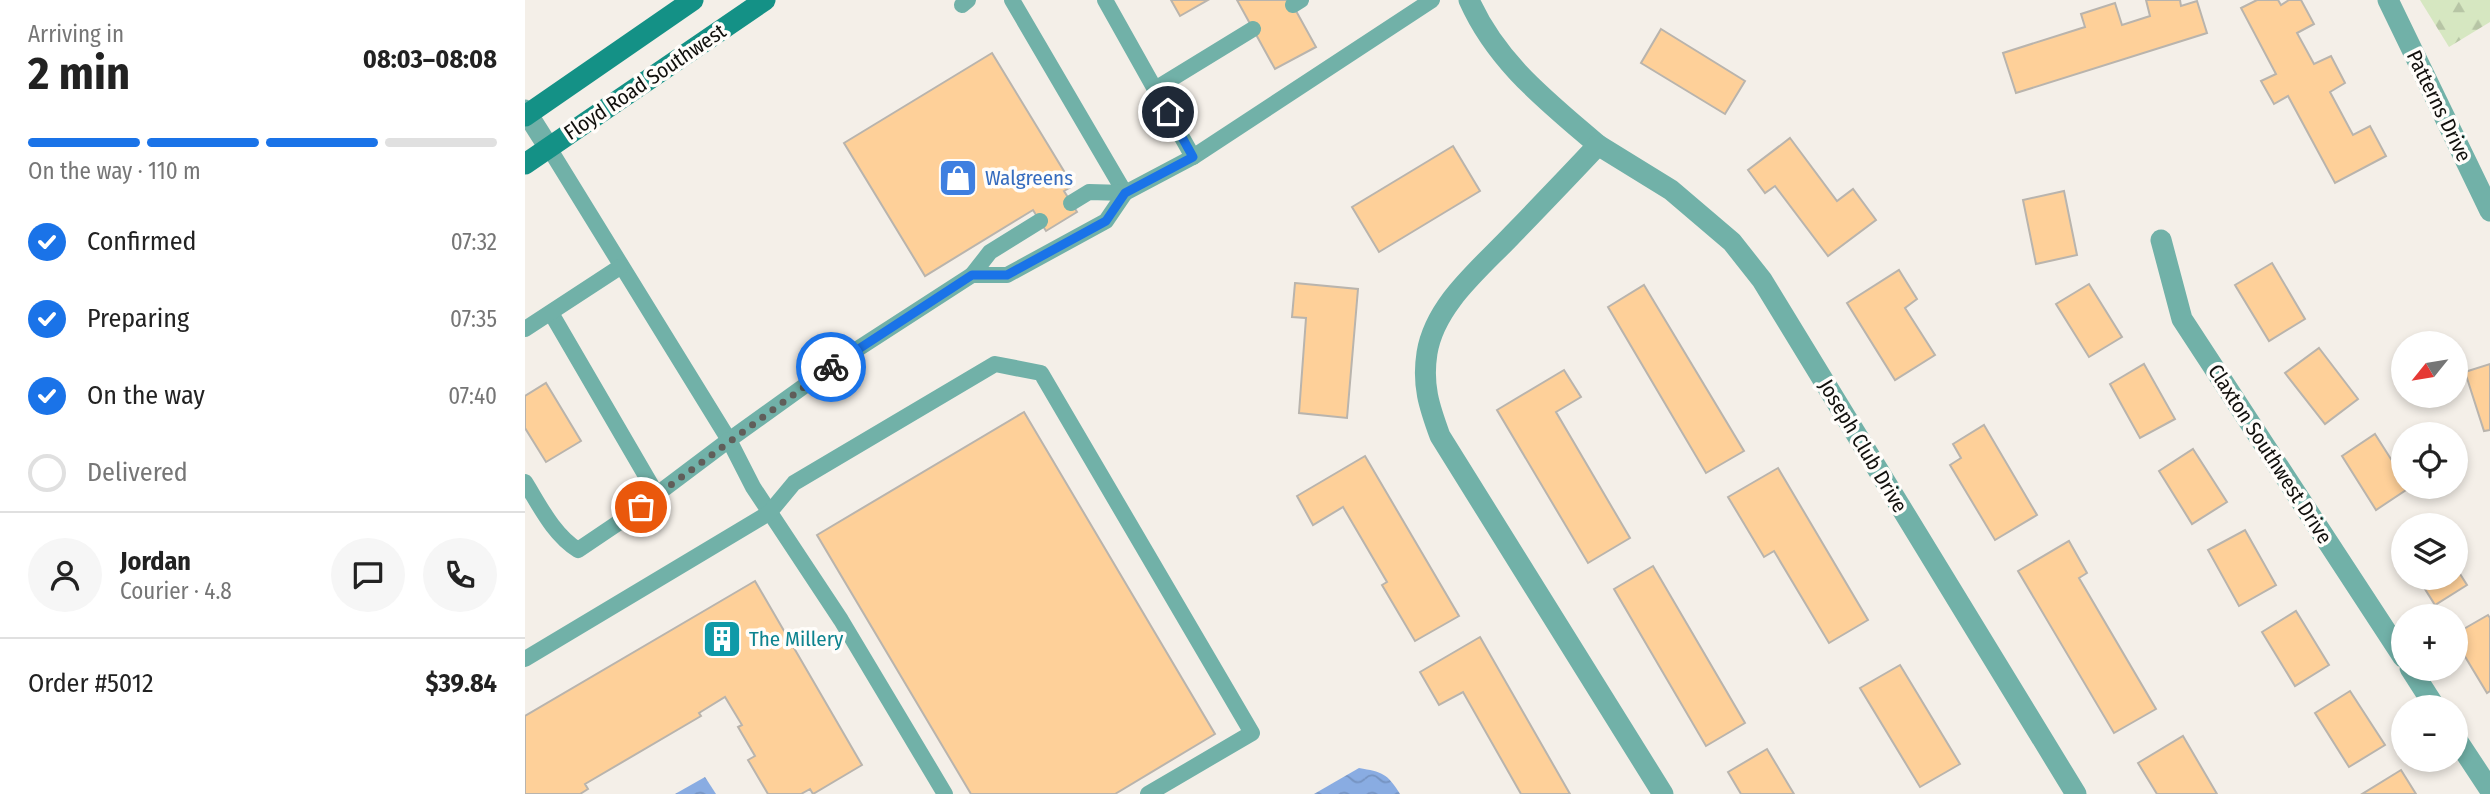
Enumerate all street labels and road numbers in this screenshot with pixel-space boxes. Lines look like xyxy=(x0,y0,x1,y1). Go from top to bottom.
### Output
street label: Floyd Road Southwest xyxy=(559,18,731,146)
street label: Patterns Drive xyxy=(2401,46,2477,166)
street label: Claxton Southwest Drive xyxy=(2202,359,2338,549)
street label: Joseph Club Drive xyxy=(1813,375,1913,517)

